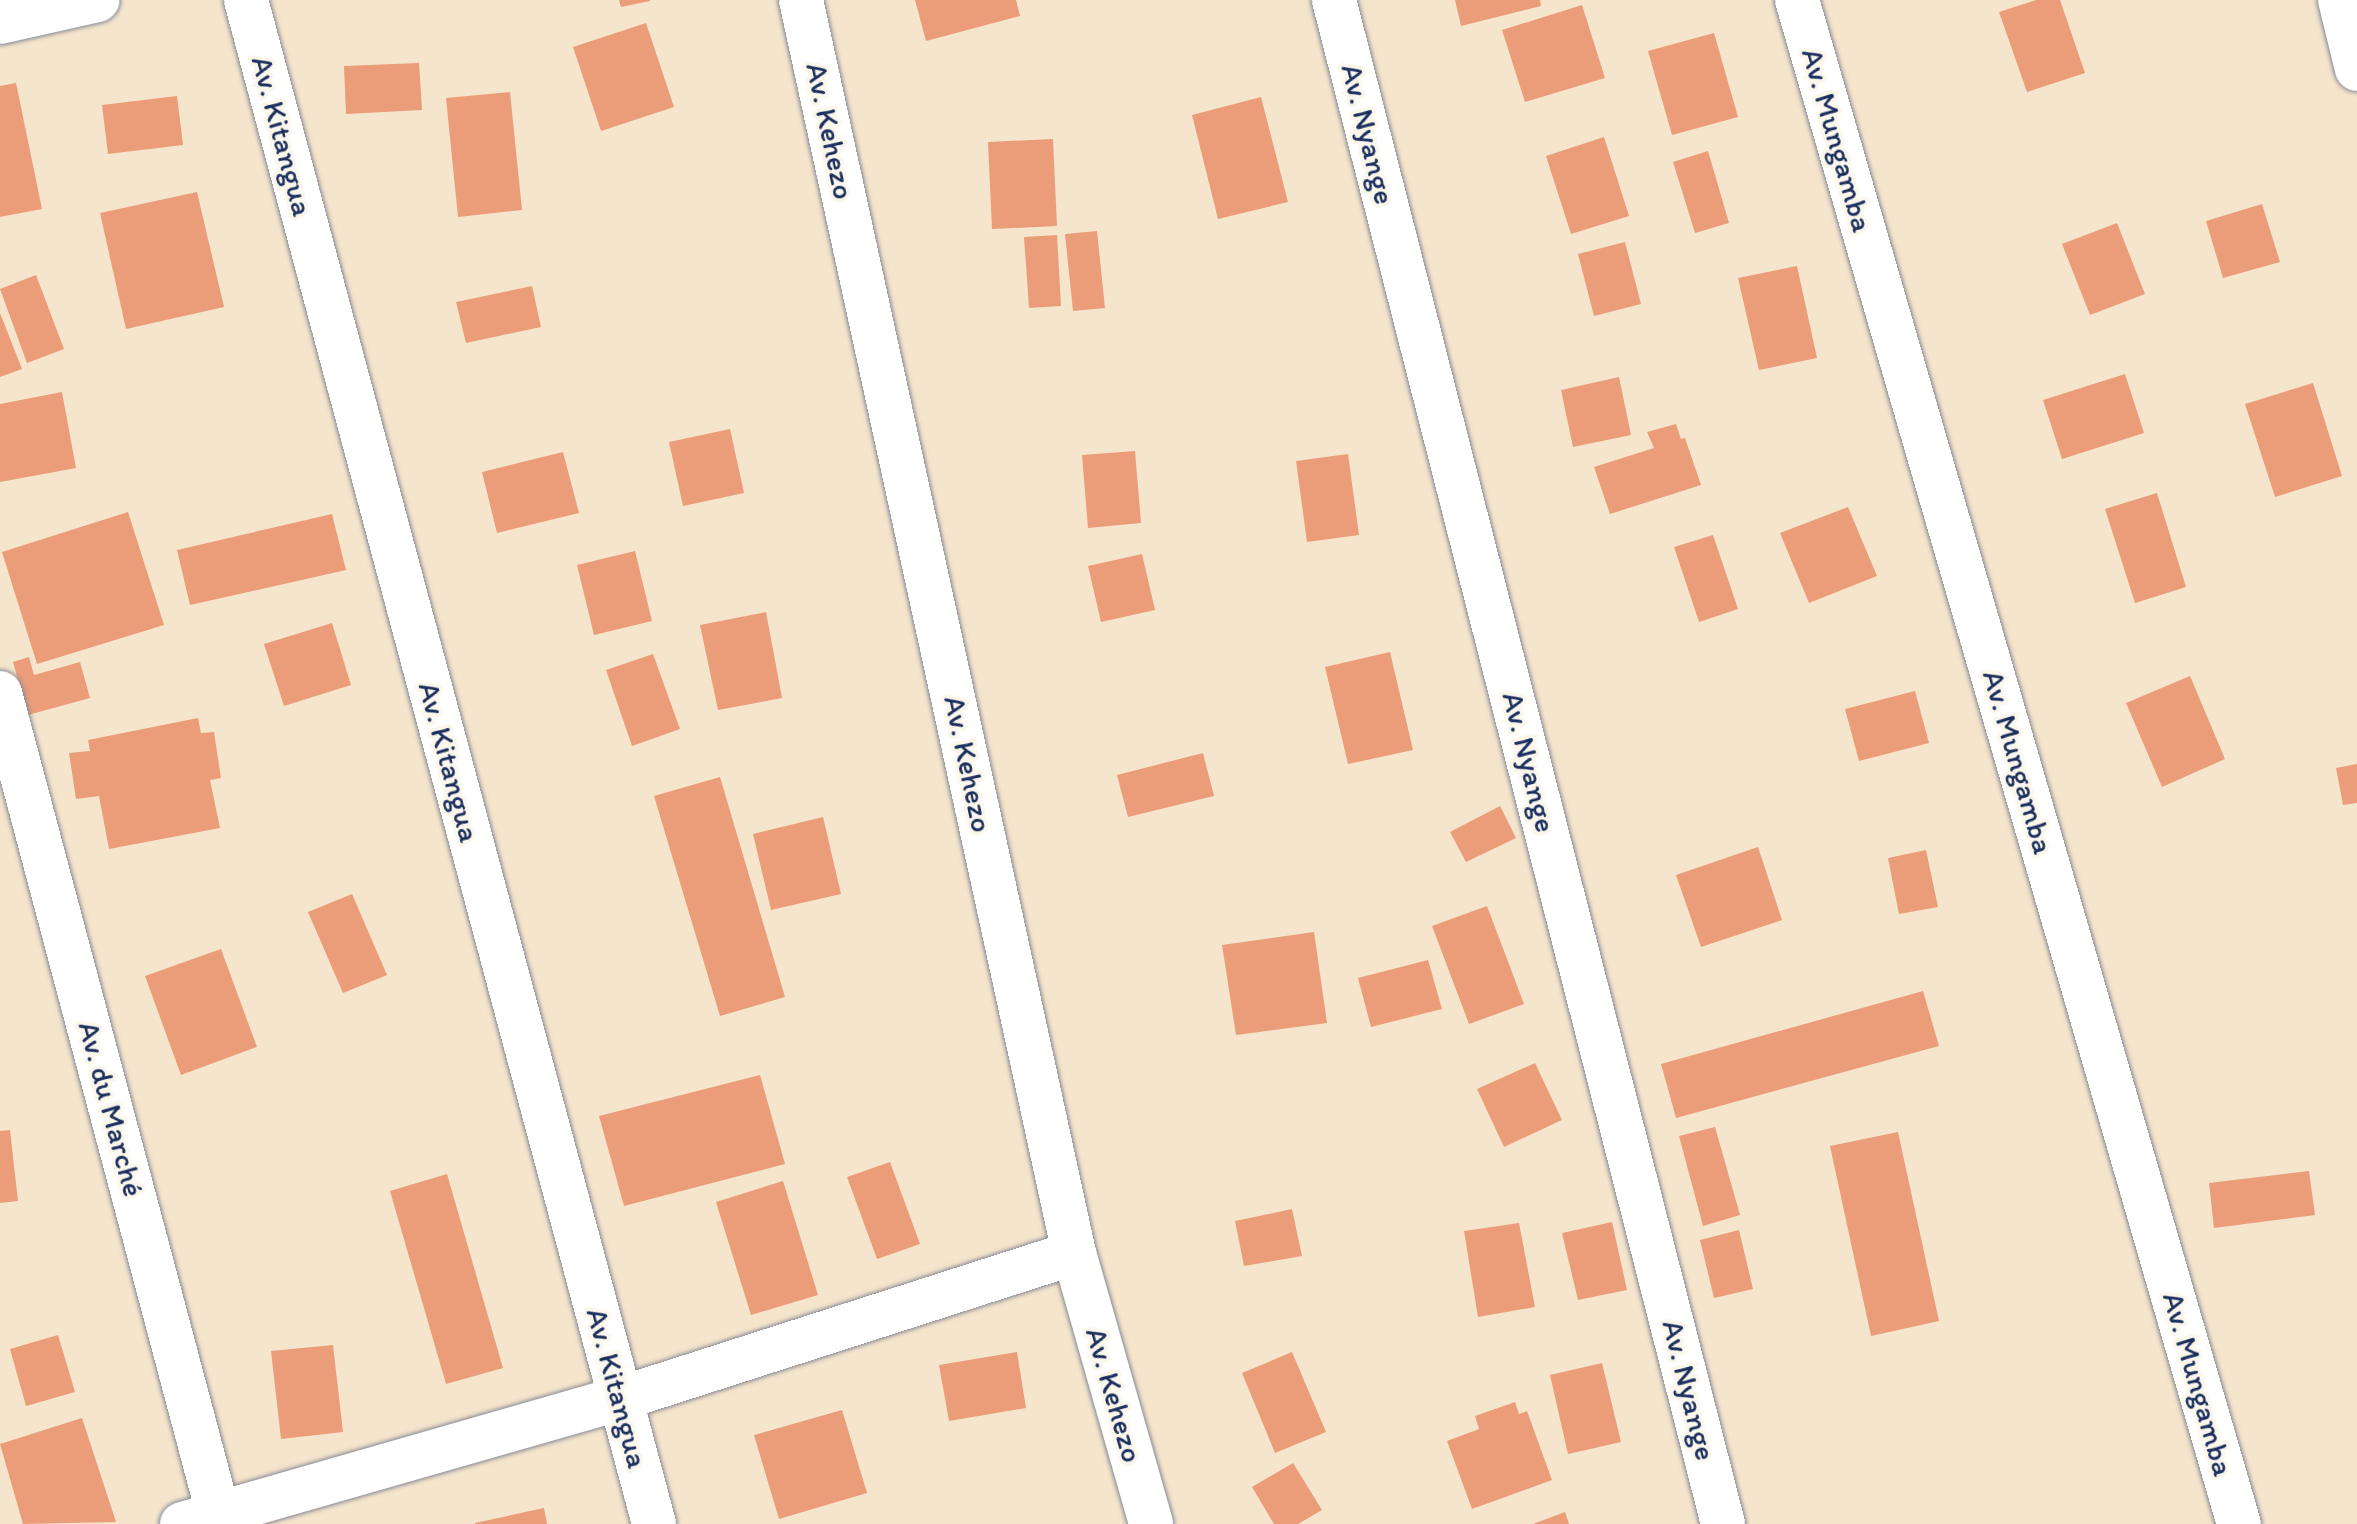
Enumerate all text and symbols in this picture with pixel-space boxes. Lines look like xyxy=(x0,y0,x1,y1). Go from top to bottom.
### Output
street label: Av. Mungamba xyxy=(1793,44,1881,236)
street label: Av. Kitangua xyxy=(243,52,321,220)
street label: Av. Kehezo xyxy=(798,59,862,203)
street label: Av. Nyange xyxy=(1333,61,1403,207)
street label: Av. Mungamba xyxy=(1974,666,2062,858)
street label: Av. Kitangua xyxy=(410,678,488,846)
street label: Av. Nyange xyxy=(1494,689,1564,835)
street label: Av. Kehezo xyxy=(936,692,1000,836)
street label: Av. du Marché xyxy=(70,1017,152,1201)
street label: Av. Mungamba xyxy=(2154,1288,2242,1480)
street label: Av. Kitangua xyxy=(578,1304,656,1472)
street label: Av. Nyange xyxy=(1654,1317,1724,1463)
street label: Av. Kehezo xyxy=(1077,1323,1151,1467)

